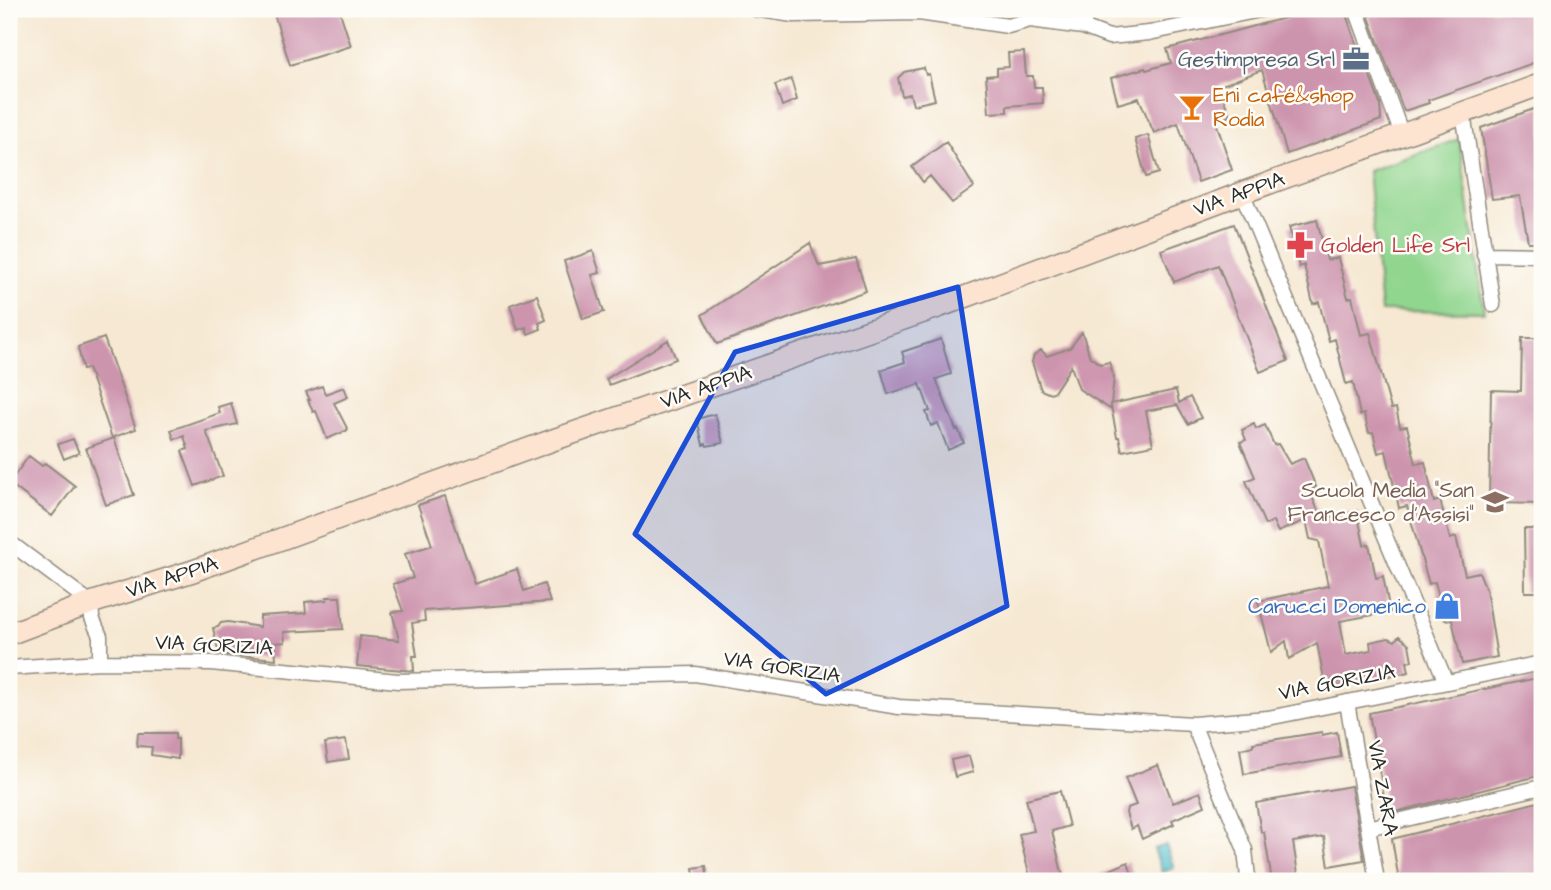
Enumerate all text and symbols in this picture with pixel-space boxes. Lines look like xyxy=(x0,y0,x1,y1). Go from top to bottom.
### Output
office icon: Gestimpresa Srl xyxy=(1341,44,1371,74)
place label: Gestimpresa Srl xyxy=(1178,45,1335,75)
place label: Eni café&shop Rodia xyxy=(1213,81,1354,134)
bar icon: Eni café&shop Rodia xyxy=(1177,92,1207,122)
street label: VIA APPIA xyxy=(1189,164,1289,224)
pharmacy icon: Golden Life Srl xyxy=(1285,230,1315,260)
place label: Golden Life Srl xyxy=(1321,231,1470,260)
street label: VIA APPIA xyxy=(656,358,756,416)
place label: Scuola Media "San Francesco d'Assisi" xyxy=(1287,476,1474,529)
school or university icon: Scuola Media "San Francesco d'Assisi" xyxy=(1480,487,1510,517)
street label: VIA APPIA xyxy=(122,548,222,605)
shop icon: Carucci Domenico xyxy=(1432,591,1462,621)
place label: Carucci Domenico xyxy=(1248,592,1426,621)
street label: VIA GORIZIA xyxy=(154,627,274,663)
street label: VIA GORIZIA xyxy=(721,643,843,691)
street label: VIA GORIZIA xyxy=(1276,656,1398,707)
street label: VIA ZARA xyxy=(1360,738,1406,839)

